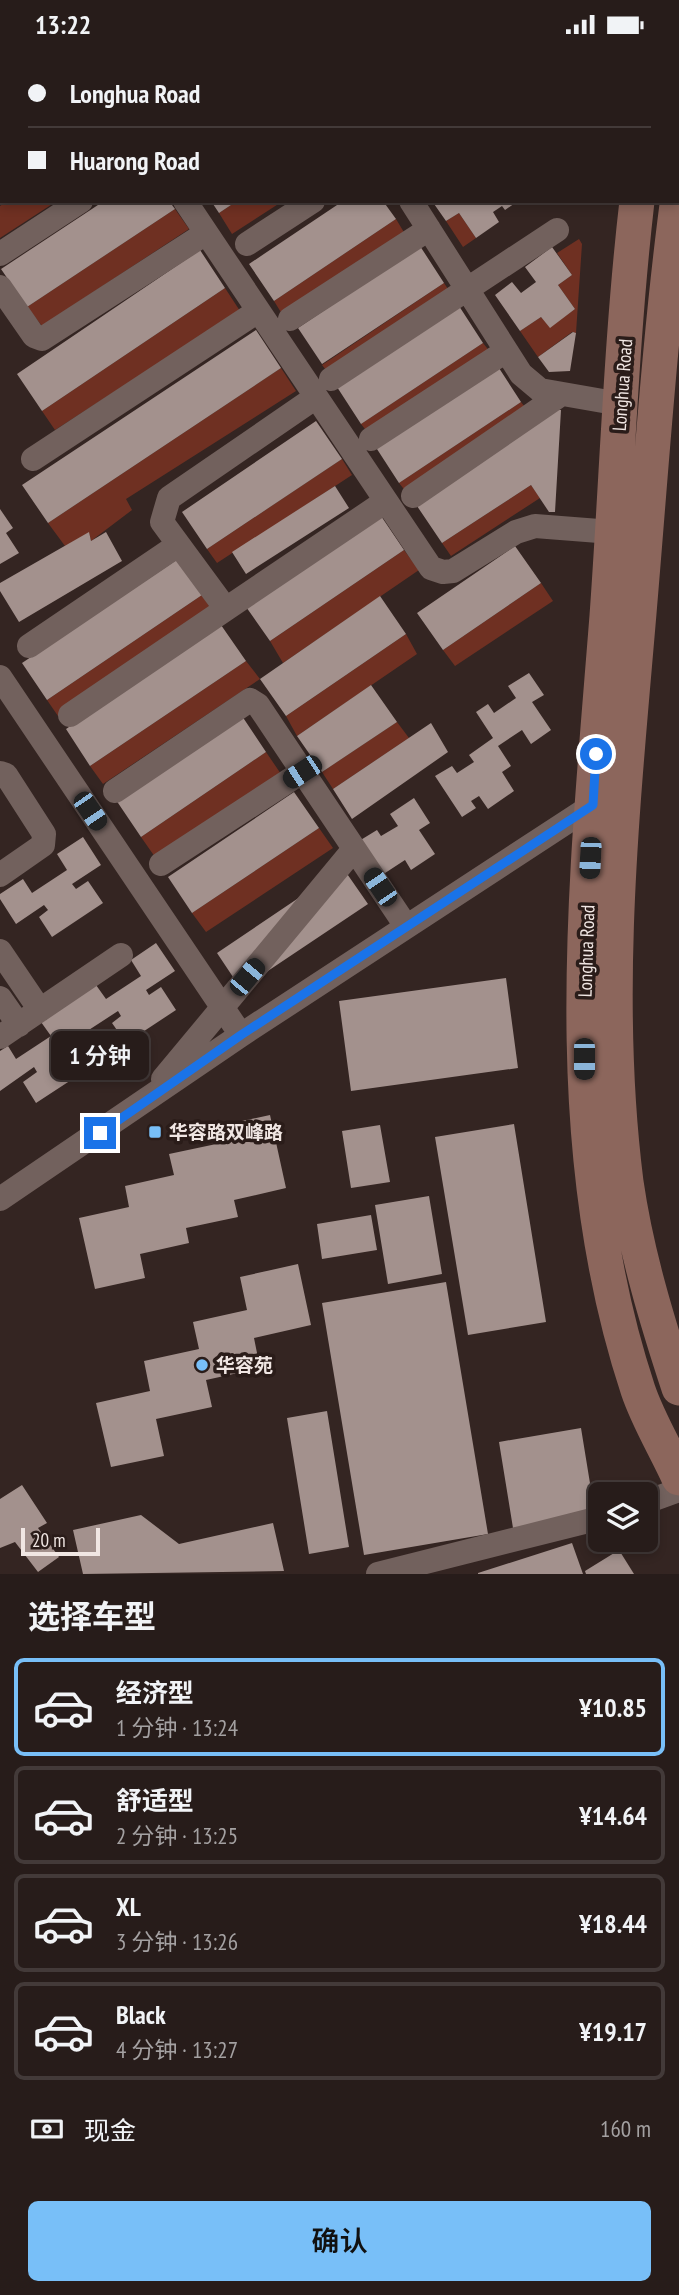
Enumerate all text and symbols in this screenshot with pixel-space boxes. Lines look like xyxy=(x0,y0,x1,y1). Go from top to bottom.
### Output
text: 13:22 xyxy=(35,8,91,41)
text: Longhua Road xyxy=(70,77,200,110)
text: Huarong Road xyxy=(70,144,200,177)
street label: Longhua Road xyxy=(607,338,637,432)
route start xyxy=(580,738,612,770)
car xyxy=(279,752,326,792)
car xyxy=(70,788,111,834)
car xyxy=(579,836,602,880)
car xyxy=(360,864,401,910)
street label: Longhua Road xyxy=(572,904,600,998)
car xyxy=(226,954,269,1000)
callout: 1 分钟 xyxy=(51,1031,149,1081)
car xyxy=(574,1038,595,1080)
text: 1 分钟 xyxy=(69,1041,131,1070)
route end xyxy=(84,1117,116,1149)
place label: 华容路双峰路 xyxy=(169,1120,283,1144)
marker: 华容路双峰路 xyxy=(147,1124,163,1140)
place label: 华容苑 xyxy=(216,1353,273,1377)
marker: 华容苑 xyxy=(194,1357,210,1373)
map controls xyxy=(588,1482,658,1552)
button: layers xyxy=(588,1482,658,1552)
scale bar xyxy=(21,1525,100,1557)
text: 20 m xyxy=(32,1528,66,1552)
text: 选择车型 xyxy=(28,1595,156,1637)
icon: car xyxy=(32,1676,95,1739)
text: 经济型 xyxy=(116,1676,194,1709)
text: ¥10.85 xyxy=(579,1691,647,1724)
text: 1 分钟 · 13:24 xyxy=(116,1713,238,1742)
icon: car xyxy=(32,1784,95,1847)
text: 舒适型 xyxy=(116,1784,194,1817)
text: ¥14.64 xyxy=(579,1799,647,1832)
text: 2 分钟 · 13:25 xyxy=(116,1821,238,1850)
text: XL xyxy=(116,1890,141,1923)
icon: car xyxy=(32,1892,95,1955)
text: ¥18.44 xyxy=(579,1907,647,1940)
text: 3 分钟 · 13:26 xyxy=(116,1927,238,1956)
text: Black xyxy=(116,1998,166,2031)
icon: car xyxy=(32,2000,95,2063)
text: ¥19.17 xyxy=(579,2015,647,2048)
text: 4 分钟 · 13:27 xyxy=(116,2035,238,2064)
icon: cash xyxy=(28,2110,66,2148)
text: 现金 xyxy=(84,2114,136,2147)
text: 160 m xyxy=(600,2114,651,2143)
button: 确认 xyxy=(28,2201,651,2281)

